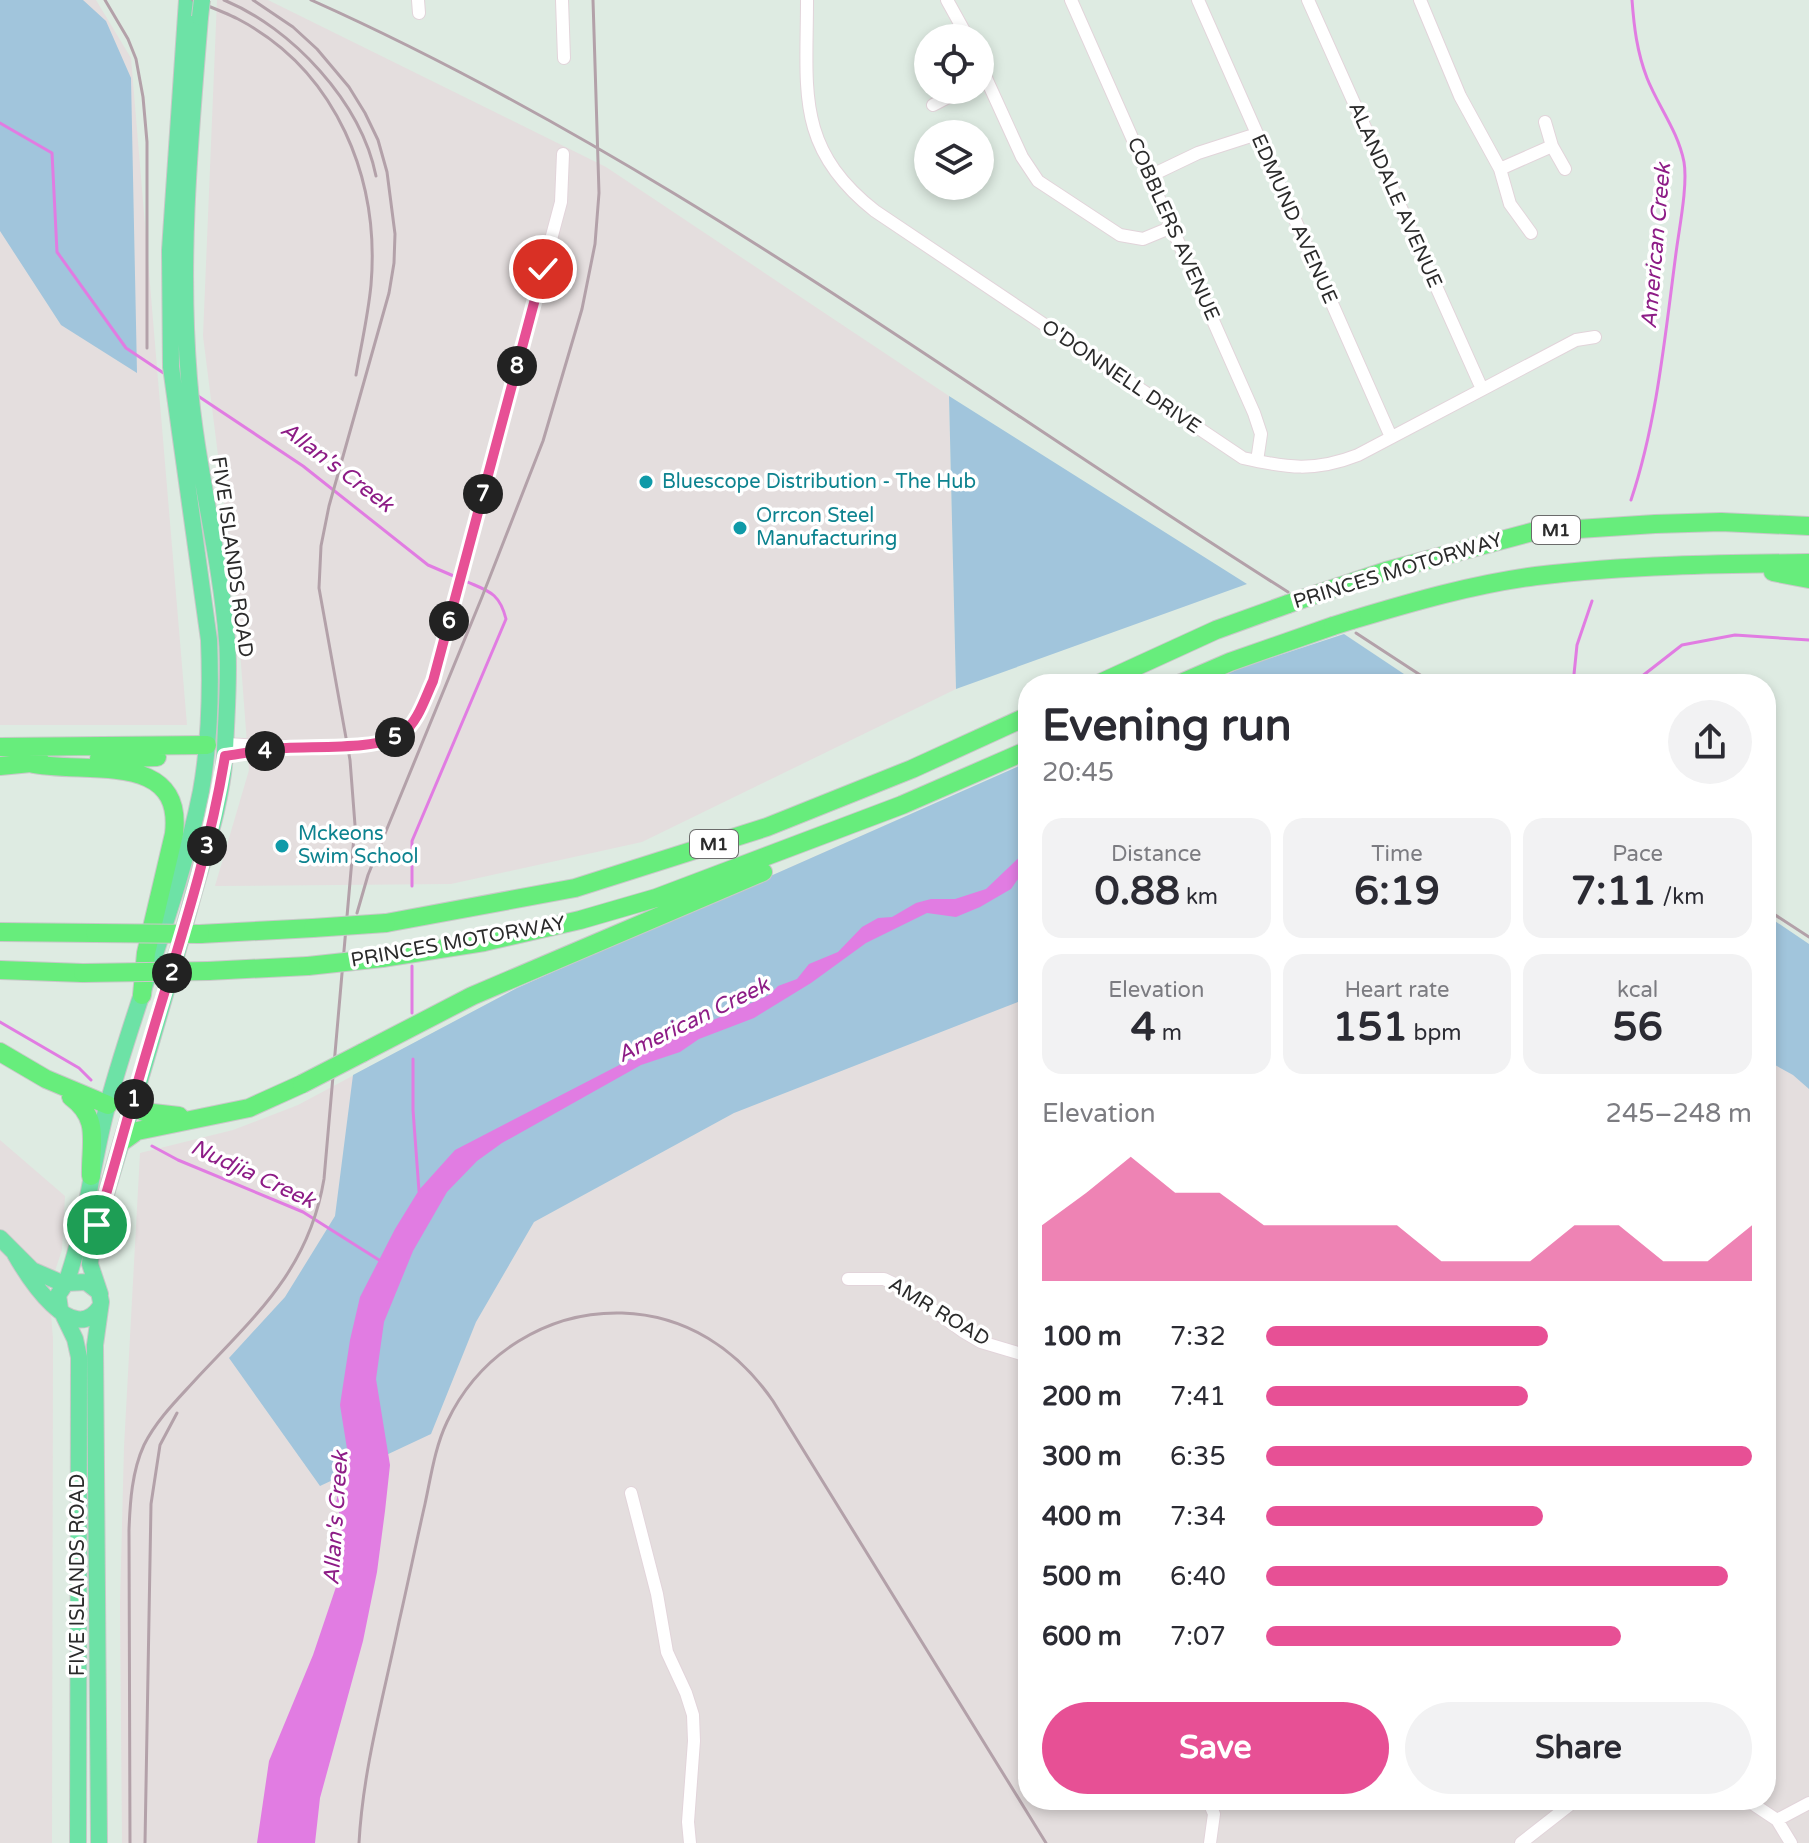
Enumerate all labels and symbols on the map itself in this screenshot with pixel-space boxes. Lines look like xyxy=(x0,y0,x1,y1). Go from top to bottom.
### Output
street label: ALANDALE AVENUE xyxy=(1343,98,1447,292)
street label: EDMUND AVENUE xyxy=(1246,130,1342,308)
street label: COBBLERS AVENUE xyxy=(1122,134,1224,324)
water label: American Creek xyxy=(1636,160,1676,330)
pin xyxy=(509,235,577,303)
street label: O'DONNELL DRIVE xyxy=(1037,315,1205,439)
pin: 8 xyxy=(497,346,537,386)
water label: Allan's Creek xyxy=(276,416,400,519)
street label: FIVE ISLANDS ROAD xyxy=(206,455,258,659)
place label: Bluescope Distribution - The Hub xyxy=(662,470,976,494)
marker: Bluescope Distribution - The Hub xyxy=(637,473,655,491)
pin: 7 xyxy=(463,474,503,514)
place label: Orrcon Steel Manufacturing xyxy=(756,504,897,551)
road number: M1 xyxy=(1532,516,1580,544)
marker: Orrcon Steel Manufacturing xyxy=(731,519,749,537)
street label: PRINCES MOTORWAY xyxy=(1290,528,1506,614)
pin: 6 xyxy=(429,601,469,641)
pin: 5 xyxy=(375,717,415,757)
pin: 4 xyxy=(245,731,285,771)
place label: Mckeons Swim School xyxy=(298,822,419,869)
pin: 3 xyxy=(187,826,227,866)
road number: M1 xyxy=(690,830,738,858)
marker: Mckeons Swim School xyxy=(273,837,291,855)
street label: PRINCES MOTORWAY xyxy=(349,911,567,973)
pin: 2 xyxy=(152,953,192,993)
water label: American Creek xyxy=(613,971,775,1068)
pin: 1 xyxy=(114,1079,154,1119)
water label: Nudjia Creek xyxy=(187,1134,321,1215)
pin xyxy=(63,1191,131,1259)
street label: AMR ROAD xyxy=(884,1272,994,1352)
water label: Allan's Creek xyxy=(318,1448,354,1586)
street label: FIVE ISLANDS ROAD xyxy=(66,1474,90,1676)

